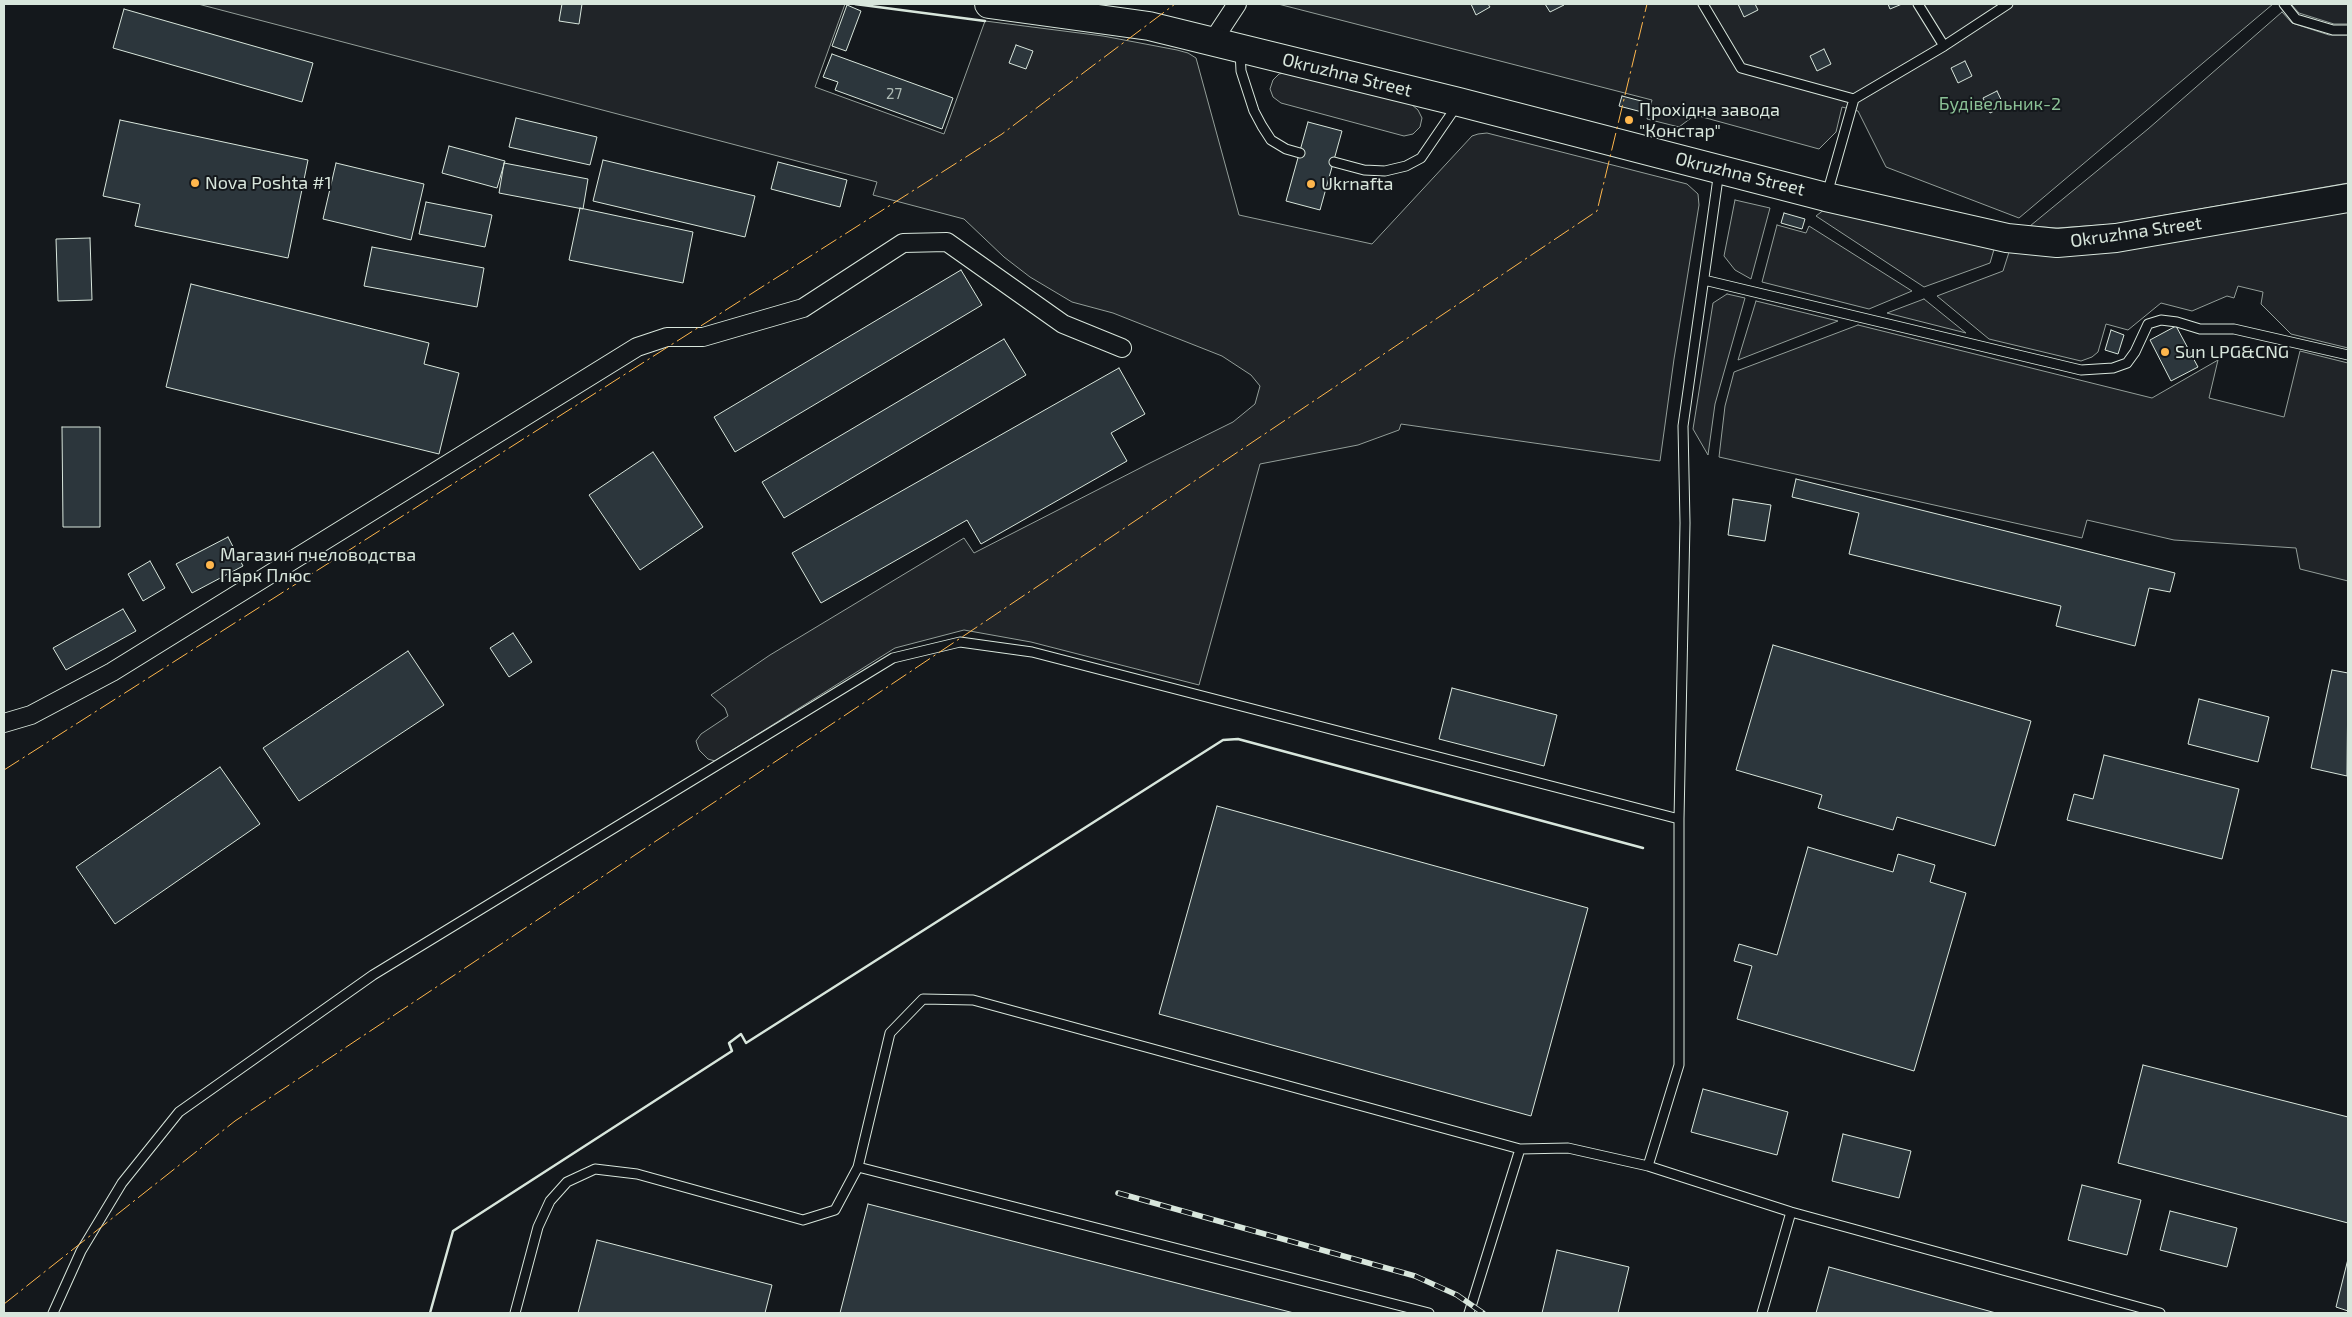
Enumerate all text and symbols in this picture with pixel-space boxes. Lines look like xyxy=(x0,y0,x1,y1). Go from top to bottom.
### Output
street label: Okruzhna Street xyxy=(1280,48,1414,102)
house number: 27 xyxy=(886,85,902,103)
park label: Будівельник-2 xyxy=(1939,93,2061,115)
place label: Прохідна завода "Констар" xyxy=(1639,99,1780,142)
marker: Прохідна завода "Констар" xyxy=(1623,114,1635,126)
street label: Okruzhna Street xyxy=(1673,147,1807,201)
place label: Nova Poshta #1 xyxy=(205,172,332,194)
place label: Ukrnafta xyxy=(1321,173,1393,195)
marker: Nova Poshta #1 xyxy=(189,177,201,189)
marker: Ukrnafta xyxy=(1305,178,1317,190)
street label: Okruzhna Street xyxy=(2069,212,2203,252)
place label: Sun LPG&CNG xyxy=(2175,341,2289,363)
marker: Sun LPG&CNG xyxy=(2159,346,2171,358)
place label: Магазин пчеловодства Парк Плюс xyxy=(220,544,416,586)
marker: Магазин пчеловодства Парк Плюс xyxy=(204,559,216,571)

